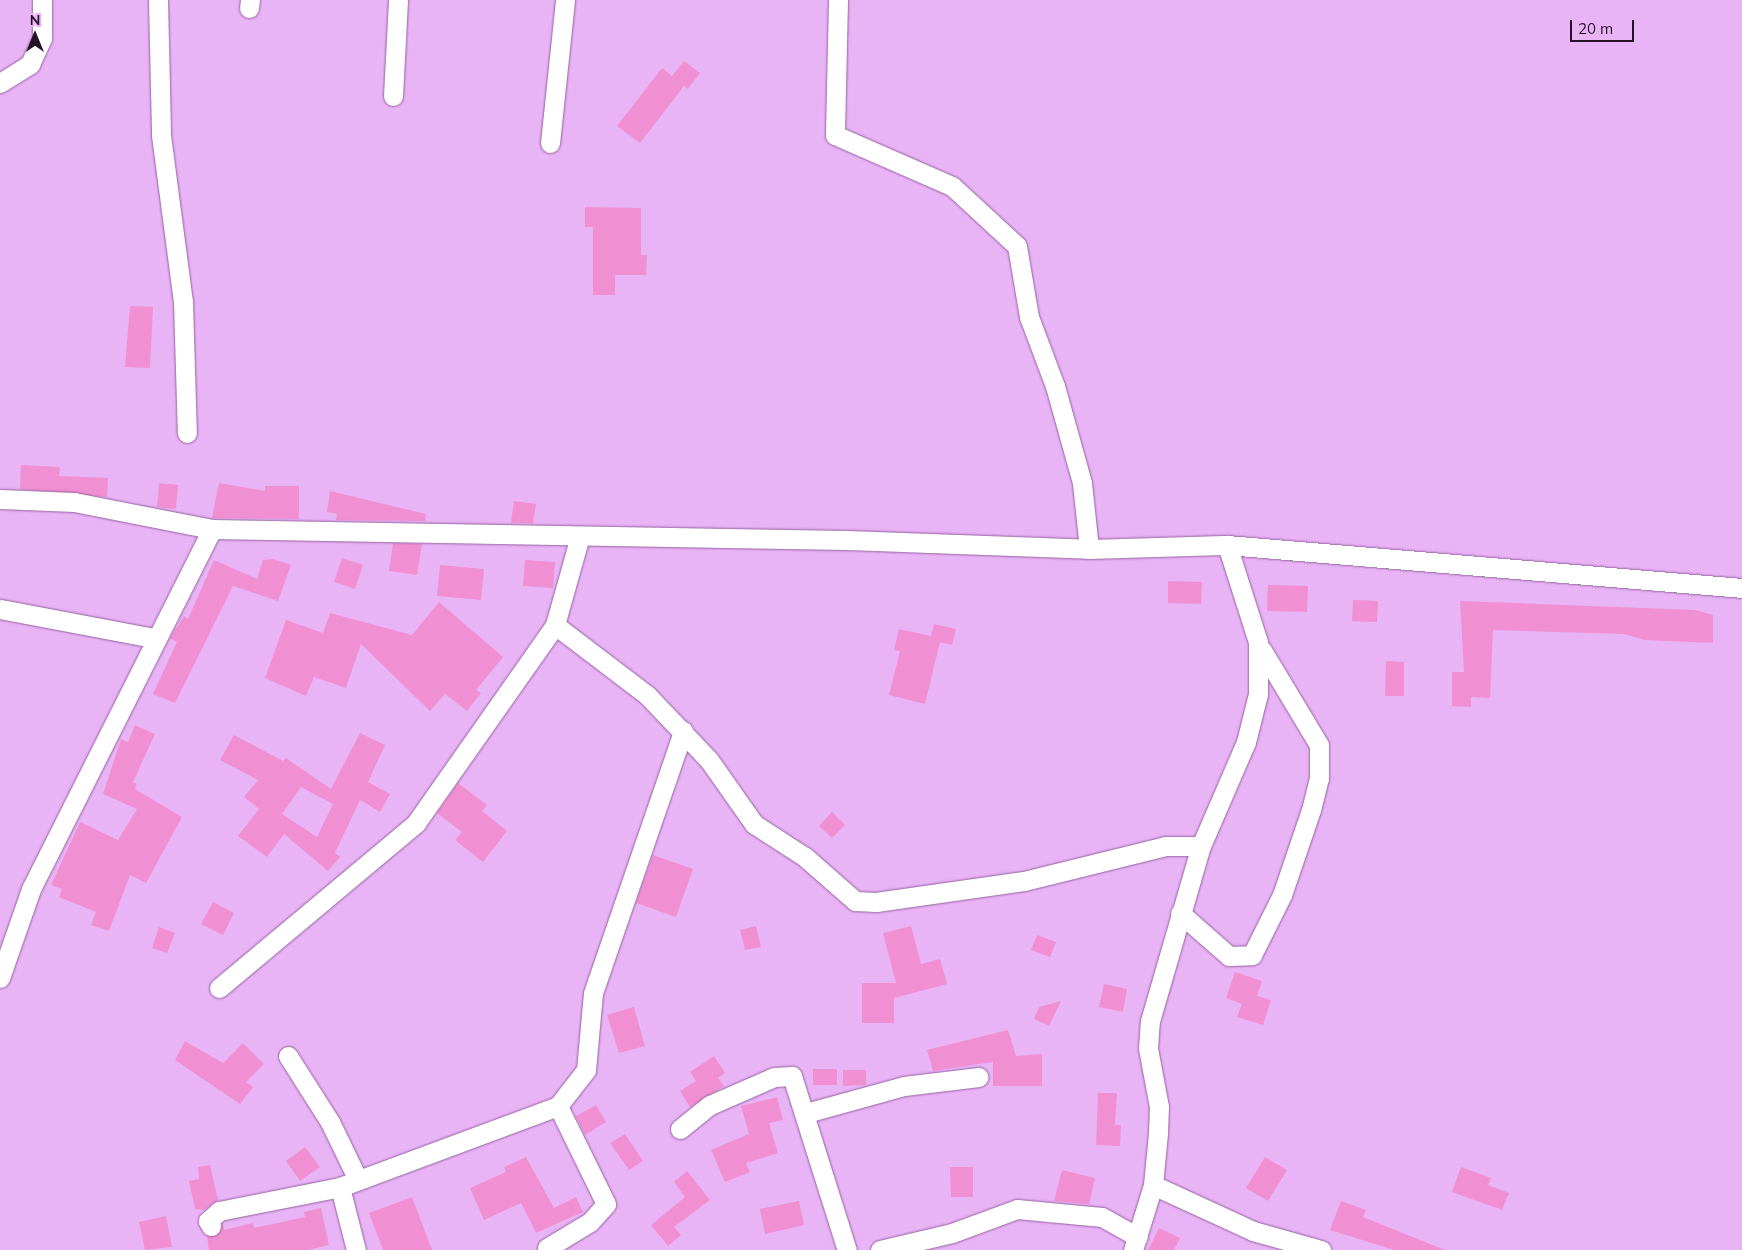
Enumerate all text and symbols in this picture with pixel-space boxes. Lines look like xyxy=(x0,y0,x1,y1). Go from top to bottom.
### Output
north arrow xyxy=(10,10,60,60)
scale bar xyxy=(1572,10,1636,42)
text: N xyxy=(30,11,40,29)
text: 20 m xyxy=(1578,19,1613,38)

